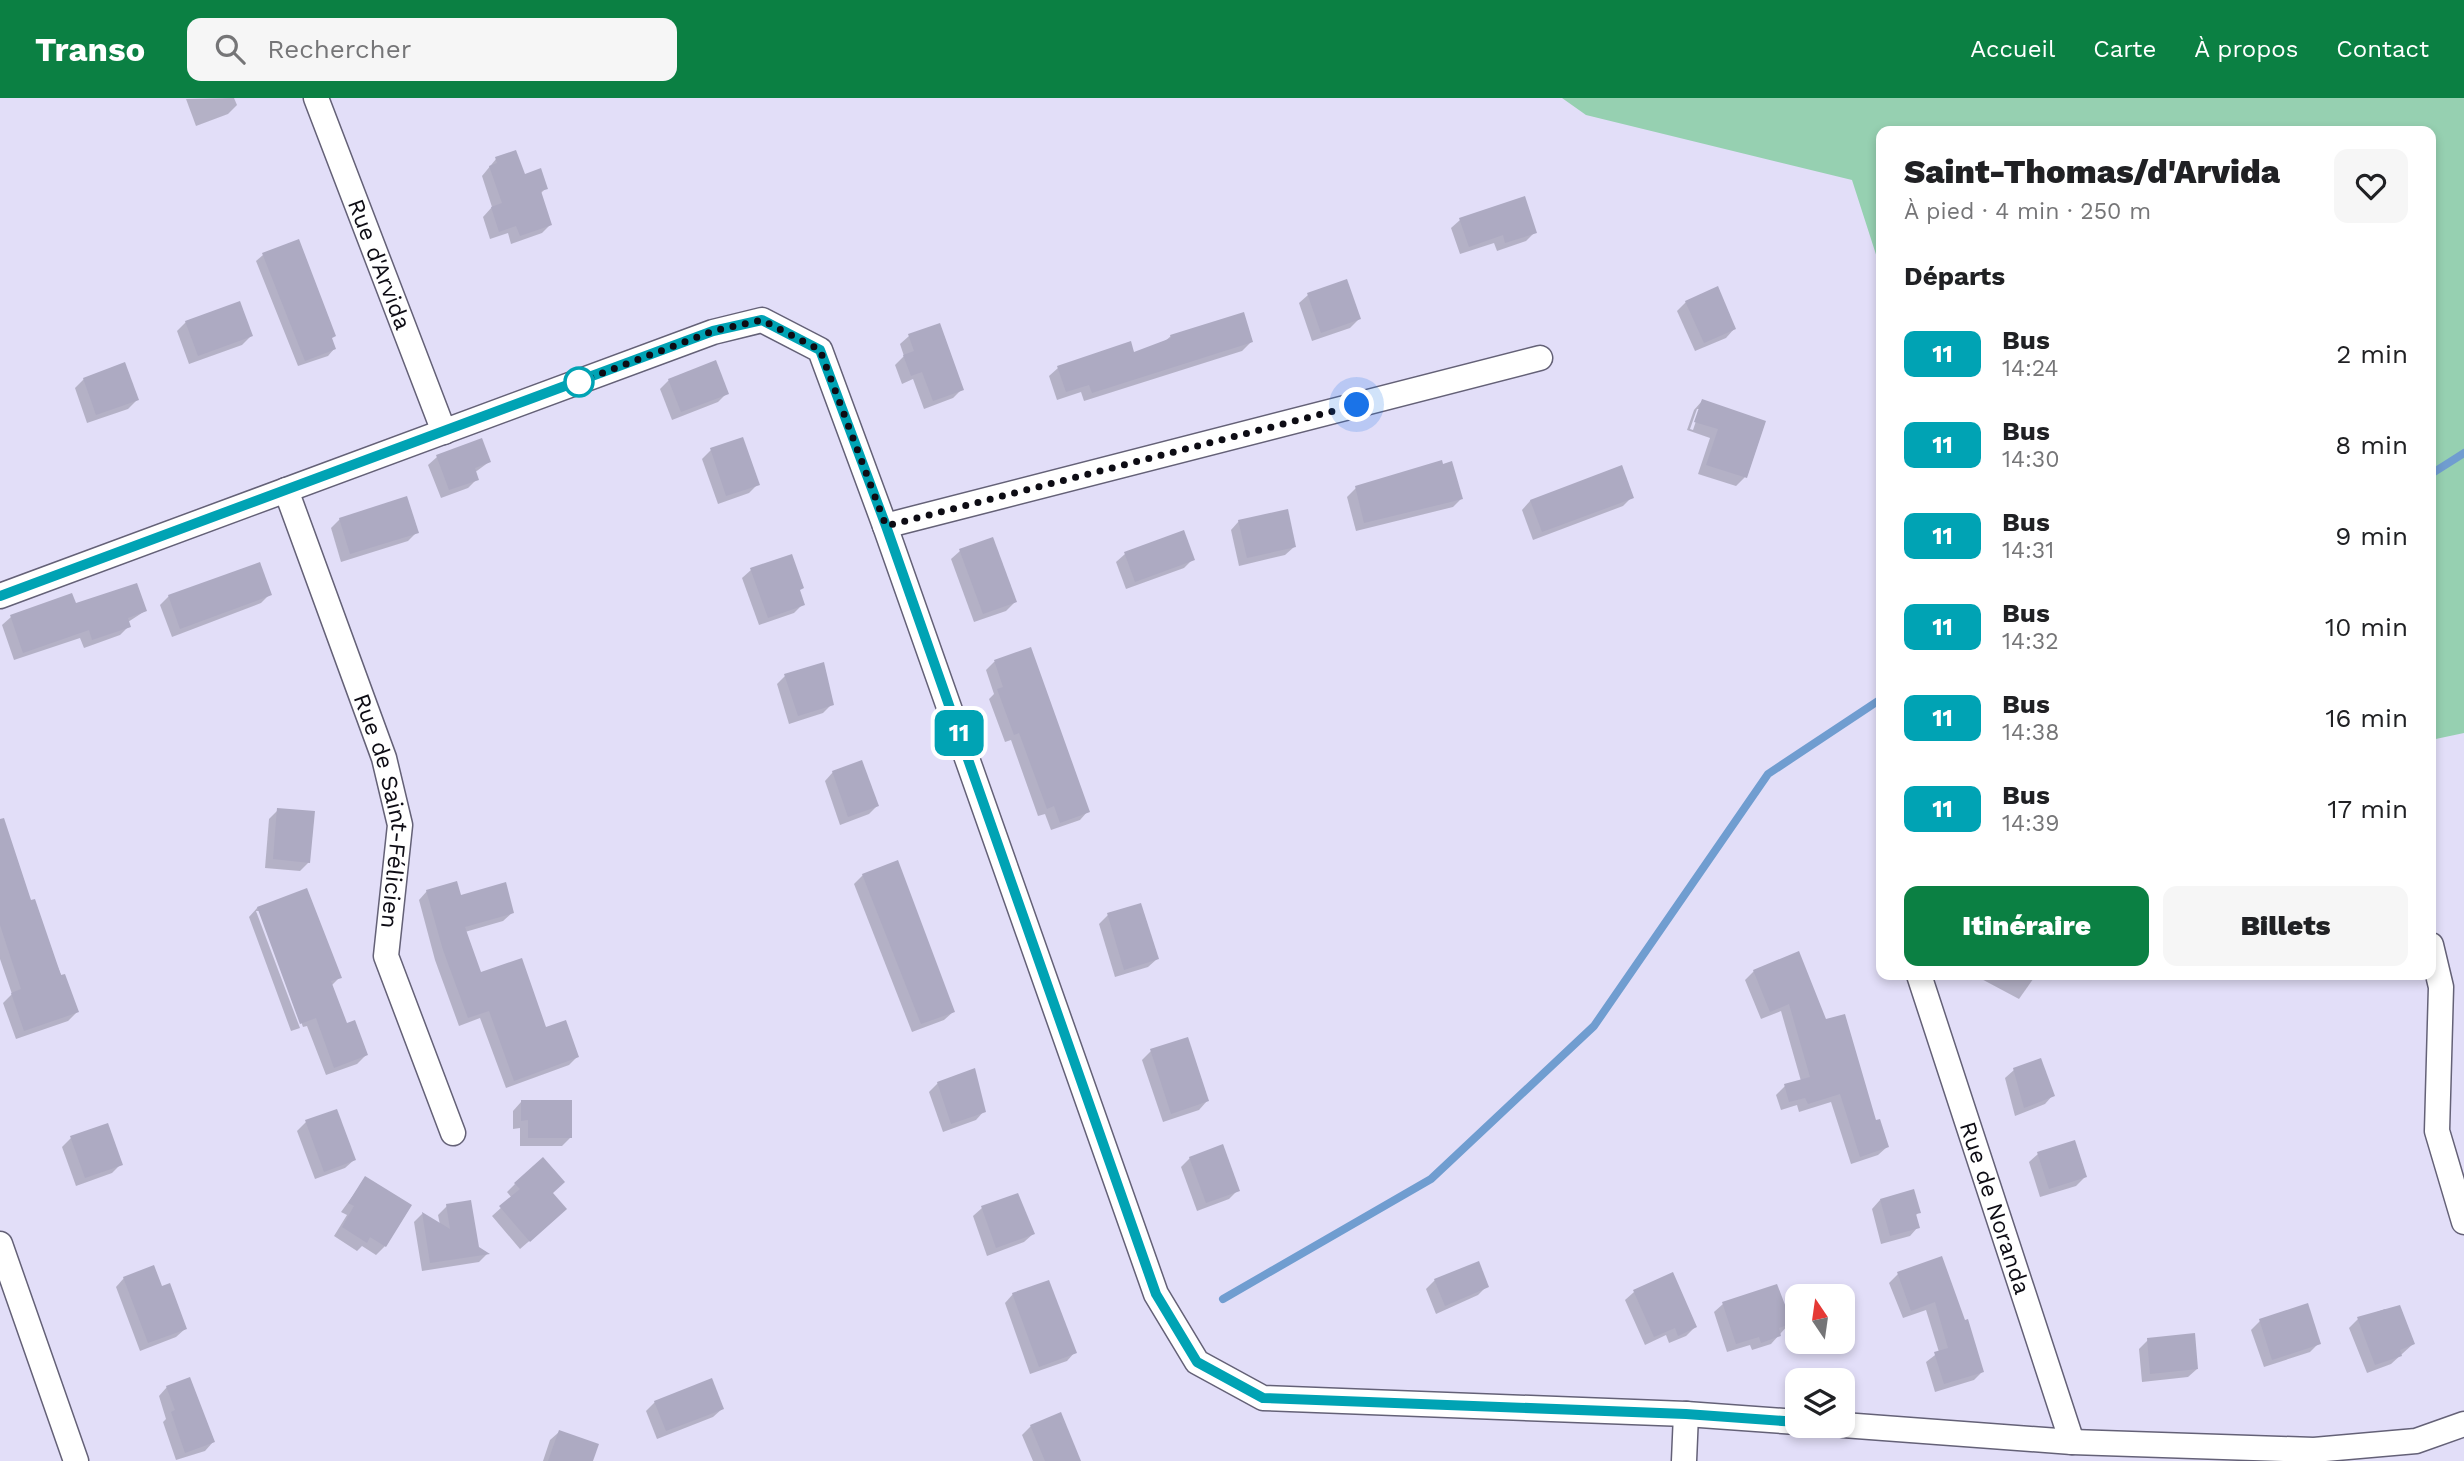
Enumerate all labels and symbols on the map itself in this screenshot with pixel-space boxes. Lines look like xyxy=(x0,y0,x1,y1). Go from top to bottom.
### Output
street label: Rue d'Arvida xyxy=(342,195,417,334)
unlabelled marker xyxy=(564,367,594,397)
your location xyxy=(1339,387,1374,422)
street label: Rue de Saint-Félicien xyxy=(348,690,413,930)
line badge: 11 xyxy=(928,710,990,756)
street label: Rue de Noranda xyxy=(1954,1118,2036,1298)
north arrow xyxy=(1785,1284,1855,1354)

